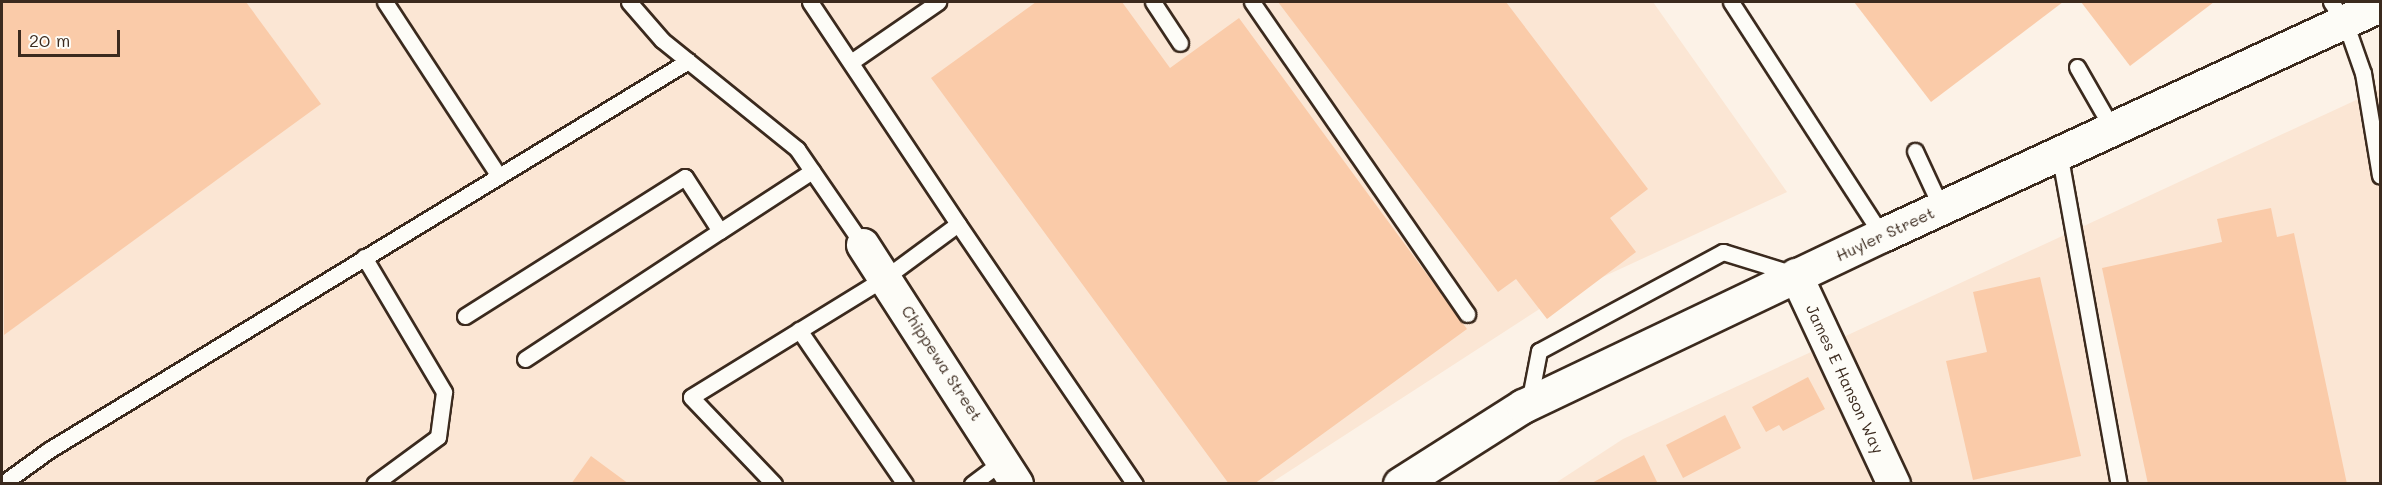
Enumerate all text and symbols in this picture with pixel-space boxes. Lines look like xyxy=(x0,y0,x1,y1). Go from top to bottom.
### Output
scale bar xyxy=(21,18,123,56)
text: 20 m xyxy=(29,28,70,52)
street label: Huyler Street xyxy=(1833,203,1937,265)
street label: James E Hanson Way xyxy=(1802,301,1888,457)
street label: Chippewa Street xyxy=(898,302,986,424)

